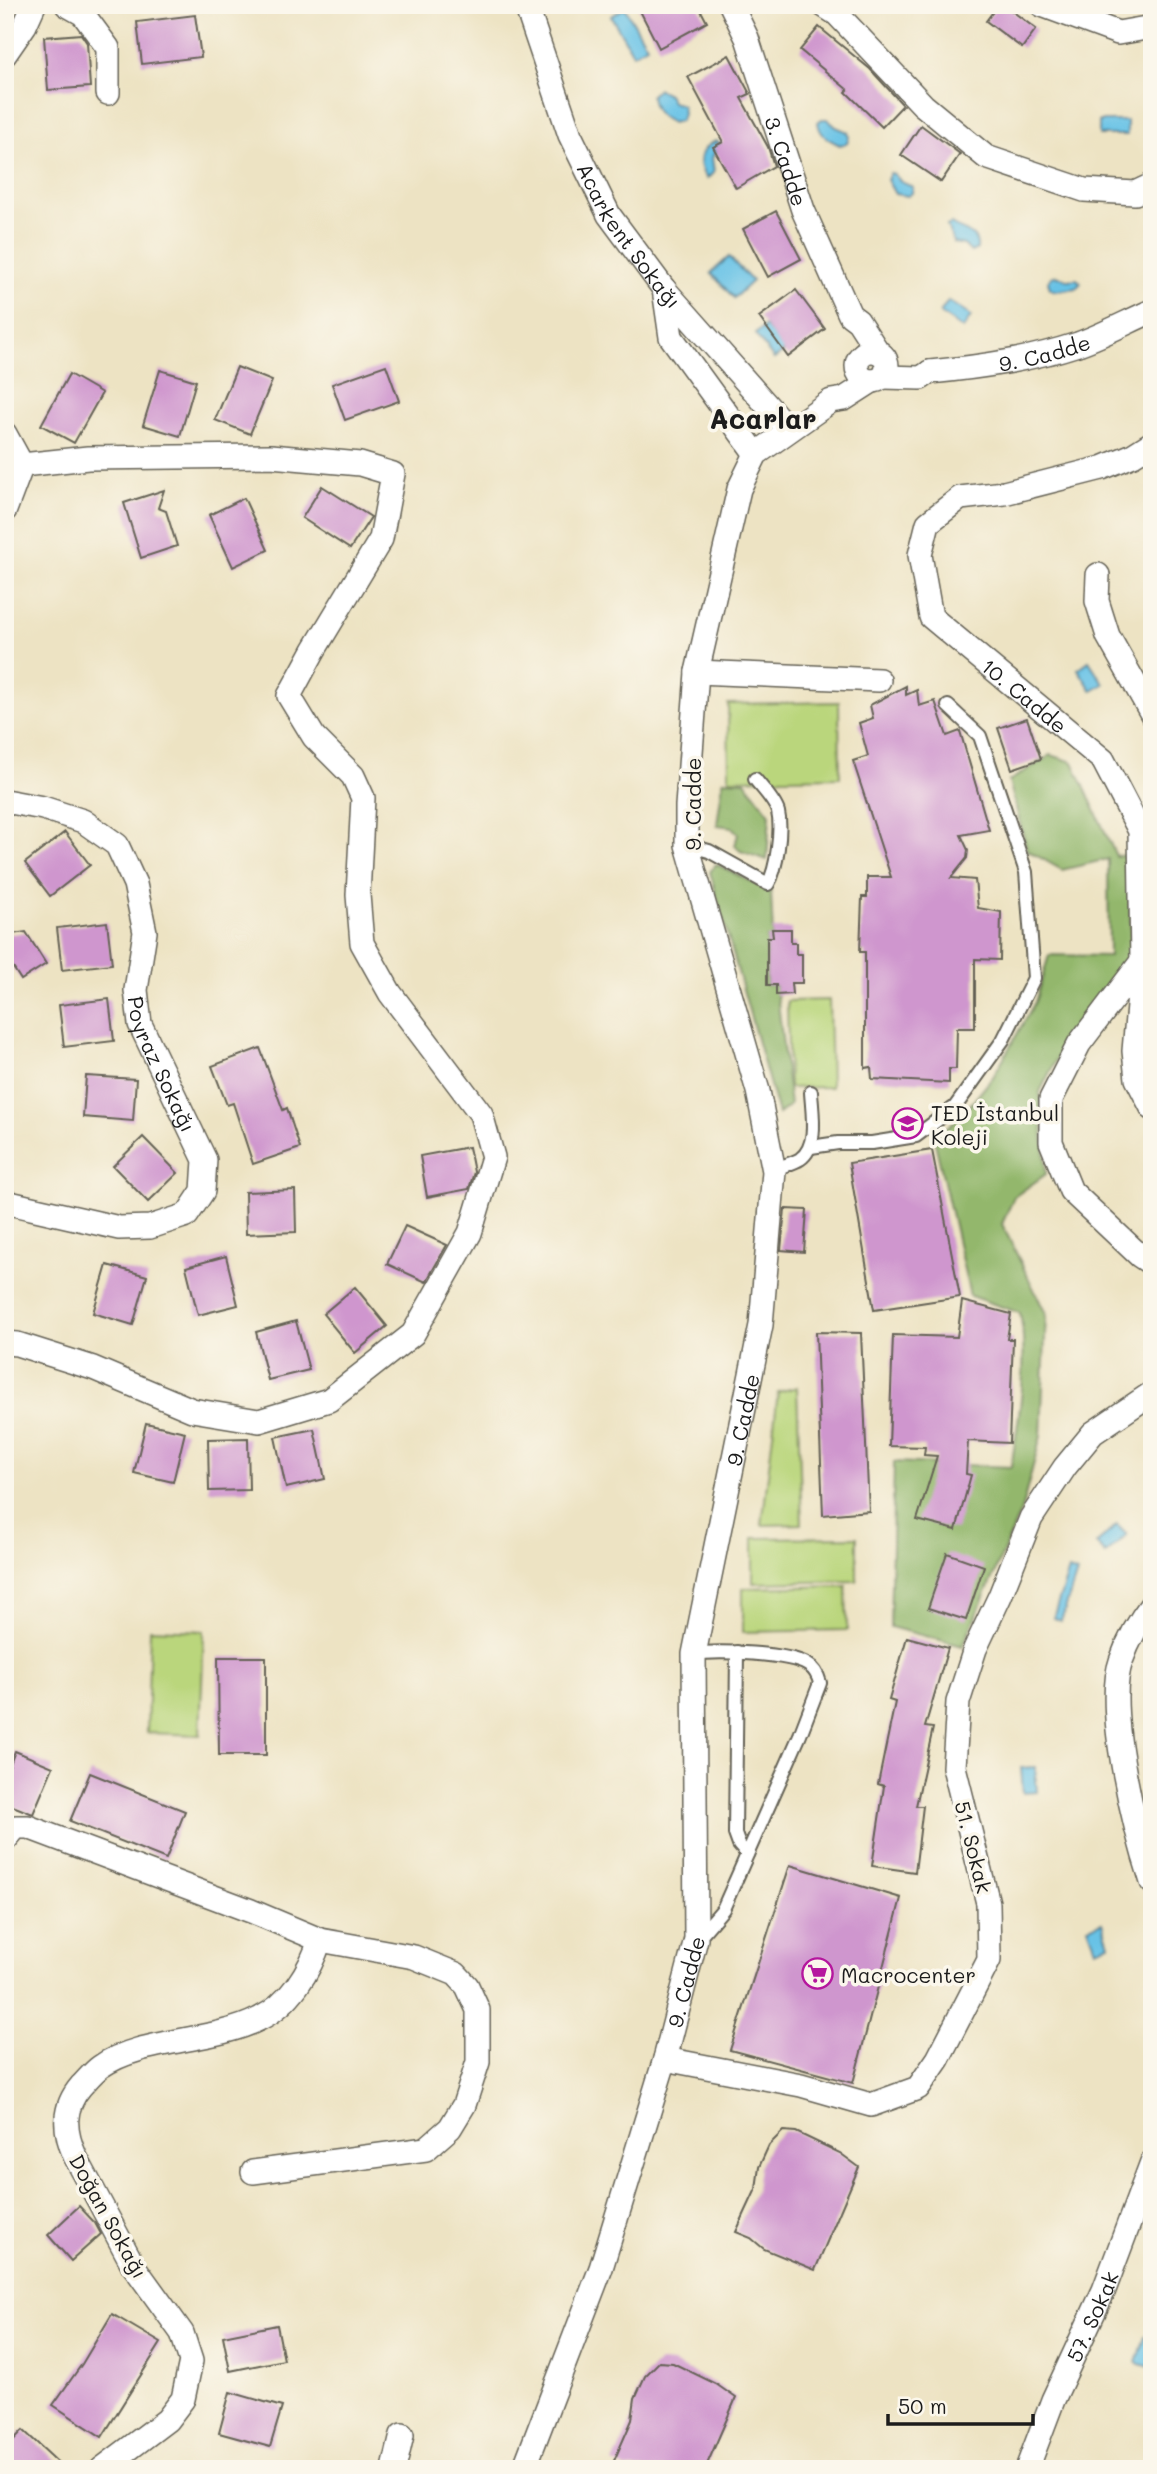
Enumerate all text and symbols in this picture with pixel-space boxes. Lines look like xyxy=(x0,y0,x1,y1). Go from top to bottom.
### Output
street label: 3. Cadde xyxy=(760,113,814,209)
street label: Acarkent Sokağı xyxy=(572,158,688,313)
street label: 9. Cadde xyxy=(996,327,1094,376)
district label: Acarlar xyxy=(709,400,817,436)
street label: 10. Cadde xyxy=(977,652,1073,738)
street label: 9. Cadde xyxy=(679,757,706,851)
street label: Poyraz Sokağı xyxy=(123,995,203,1136)
place label: TED İstanbul Koleji xyxy=(931,1099,1059,1150)
school or university icon: TED İstanbul Koleji xyxy=(891,1107,925,1141)
street label: 9. Cadde xyxy=(719,1371,764,1468)
street label: 51. Sokak xyxy=(950,1798,998,1896)
street label: 9. Cadde xyxy=(660,1933,710,2030)
supermarket icon: Macrocenter xyxy=(801,1957,835,1991)
place label: Macrocenter xyxy=(841,1961,976,1988)
street label: Doğan Sokağı xyxy=(64,2149,154,2283)
street label: 57. Sokak xyxy=(1059,2267,1123,2366)
scale bar xyxy=(888,2383,1033,2427)
text: 50 m xyxy=(898,2392,947,2419)

